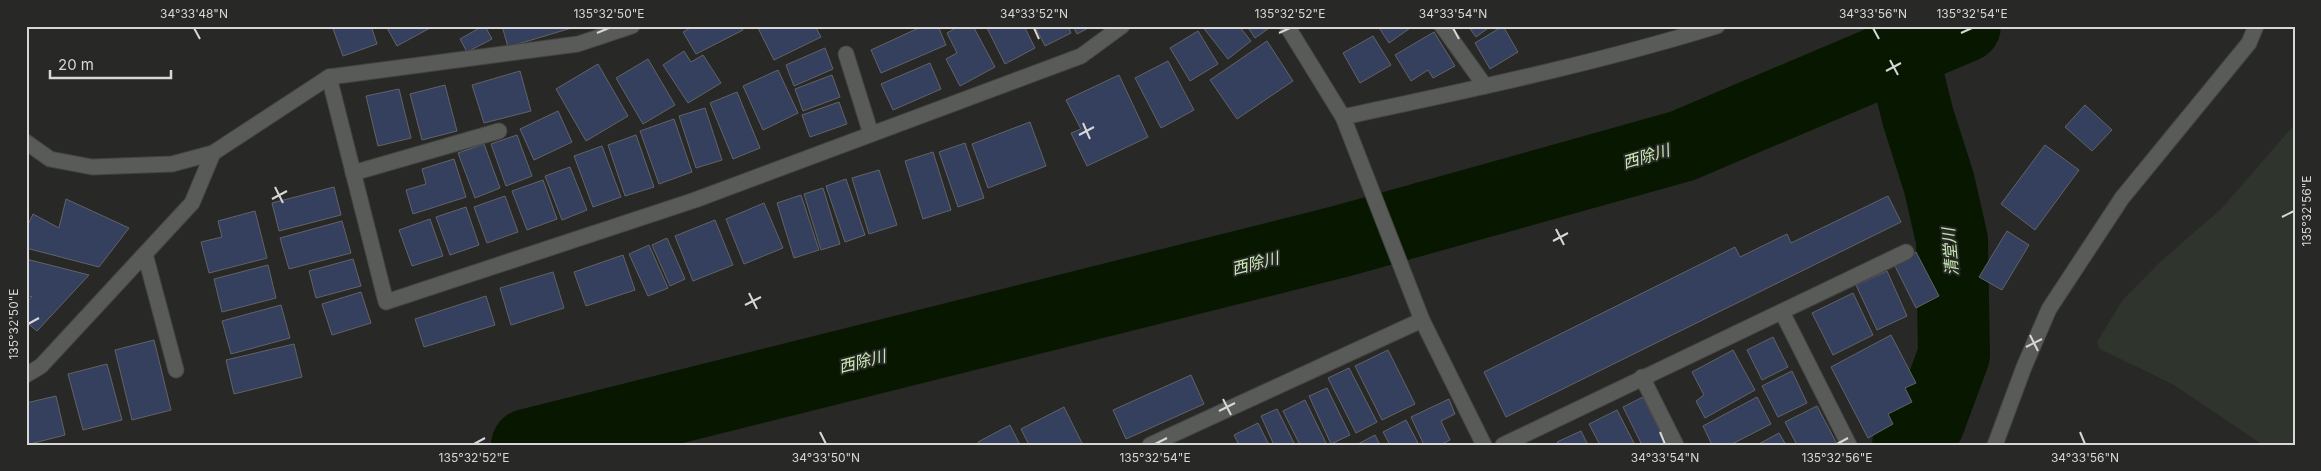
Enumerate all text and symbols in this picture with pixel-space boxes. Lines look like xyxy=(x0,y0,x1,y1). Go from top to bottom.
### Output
text: 34°33'48"N xyxy=(160,6,228,21)
text: 135°32'50"E xyxy=(573,6,645,21)
text: 34°33'52"N xyxy=(1000,6,1068,21)
text: 135°32'52"E xyxy=(1255,6,1325,21)
text: 34°33'54"N xyxy=(1419,6,1487,21)
text: 34°33'56"N xyxy=(1839,6,1907,21)
text: 135°32'54"E xyxy=(1936,6,2008,21)
scale bar xyxy=(50,48,171,80)
text: 20 m xyxy=(58,55,94,74)
water label: 西除川 xyxy=(1620,139,1674,172)
text: 135°32'56"E xyxy=(2299,176,2314,246)
water label: 清堂川 xyxy=(1938,225,1962,277)
water label: 西除川 xyxy=(1229,247,1283,279)
text: 135°32'50"E xyxy=(6,288,21,360)
water label: 西除川 xyxy=(836,345,890,377)
text: 135°32'52"E xyxy=(439,450,509,465)
text: 34°33'50"N xyxy=(792,450,860,465)
text: 135°32'54"E xyxy=(1119,450,1191,465)
text: 34°33'54"N xyxy=(1631,450,1699,465)
text: 135°32'56"E xyxy=(1802,450,1872,465)
text: 34°33'56"N xyxy=(2051,450,2119,465)

